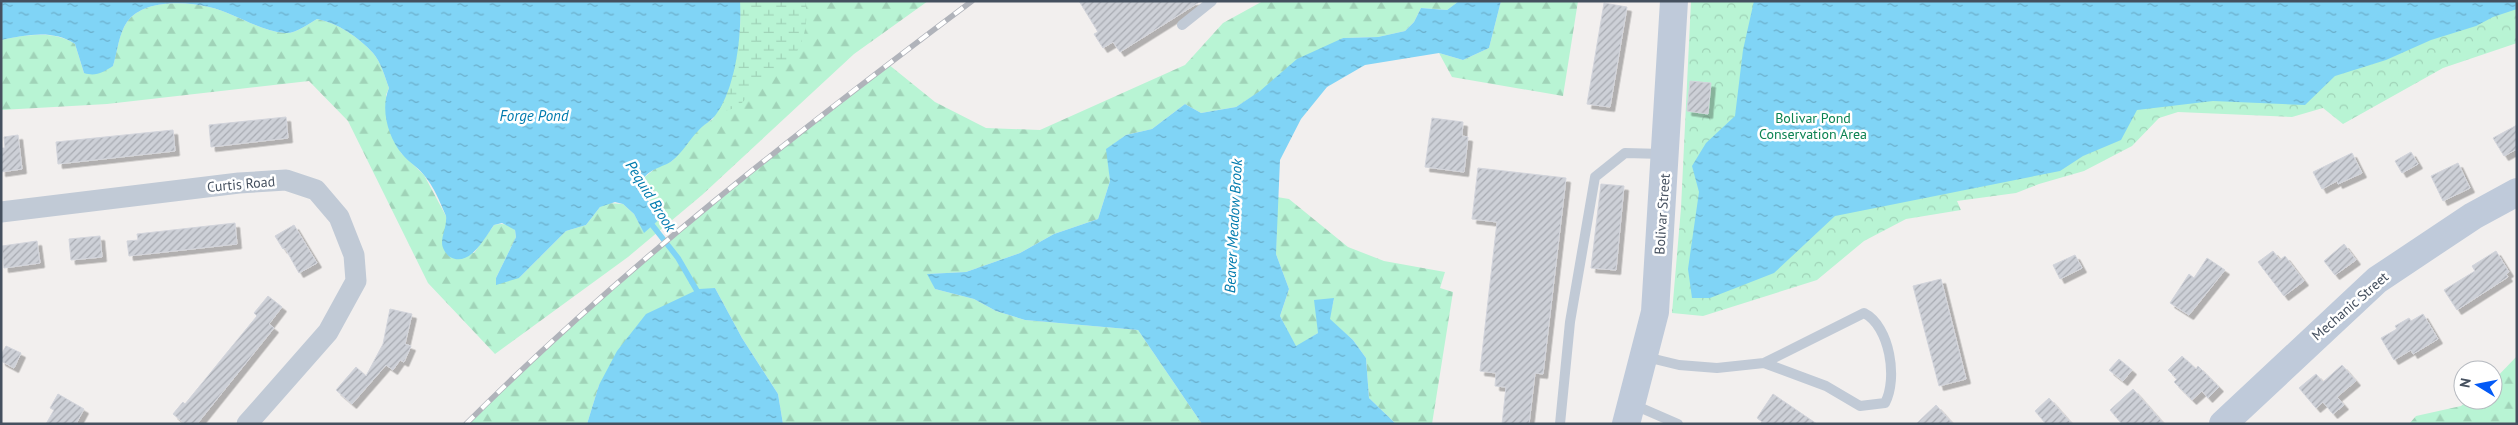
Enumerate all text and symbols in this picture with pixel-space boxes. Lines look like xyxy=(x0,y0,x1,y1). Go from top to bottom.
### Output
water label: Forge Pond xyxy=(499,106,569,125)
park label: Bolivar Pond Conservation Area xyxy=(1759,109,1867,143)
water label: Pequid Brook xyxy=(622,157,681,236)
water label: Beaver Meadow Brook xyxy=(1220,157,1246,294)
street label: Curtis Road xyxy=(206,172,276,196)
street label: Bolivar Street xyxy=(1650,172,1674,255)
street label: Mechanic Street xyxy=(2308,268,2392,344)
north arrow xyxy=(2453,360,2503,410)
text: N xyxy=(2456,377,2475,389)

